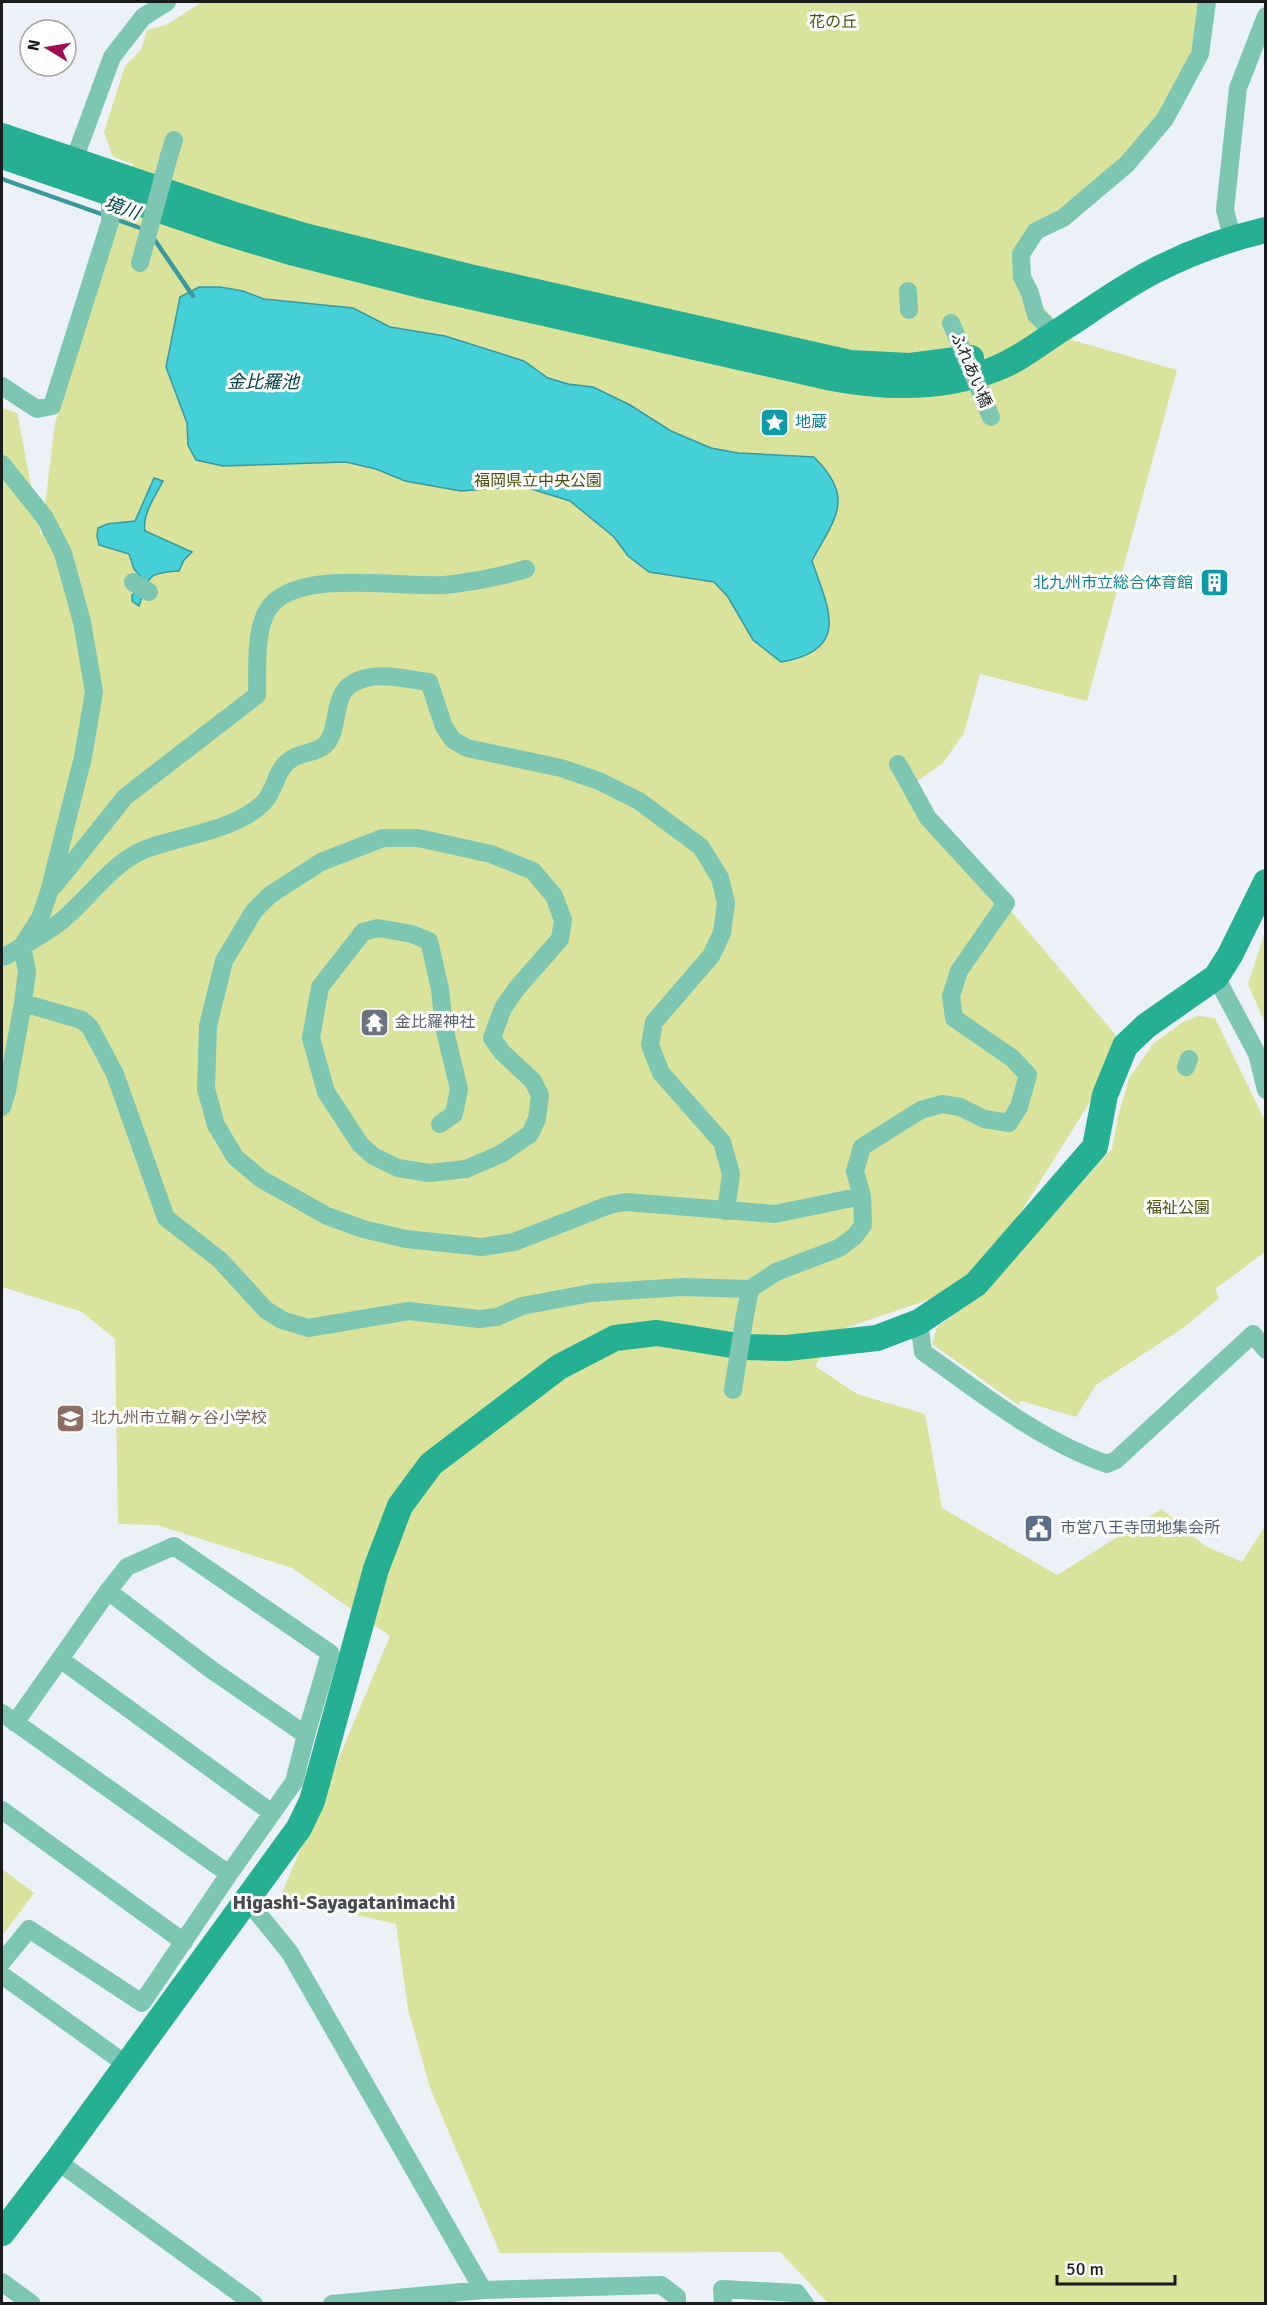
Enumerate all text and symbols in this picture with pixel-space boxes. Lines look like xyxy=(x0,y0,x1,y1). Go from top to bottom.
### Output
park label: 花の丘 xyxy=(809,12,857,32)
north arrow xyxy=(18,18,78,78)
text: N xyxy=(23,38,45,53)
water label: 境川 xyxy=(101,192,144,225)
street label: ふれあい橋 xyxy=(946,329,996,411)
water label: 金比羅池 xyxy=(227,371,301,393)
place icon: 地蔵 xyxy=(758,406,790,438)
place label: 地蔵 xyxy=(795,412,827,432)
park label: 福岡県立中央公園 xyxy=(474,471,602,491)
building icon: 北九州市立総合体育館 xyxy=(1198,567,1230,599)
place label: 北九州市立総合体育館 xyxy=(1033,573,1193,593)
temple icon: 金比羅神社 xyxy=(358,1006,390,1038)
place label: 金比羅神社 xyxy=(395,1012,475,1032)
park label: 福祉公園 xyxy=(1146,1198,1210,1218)
school or university icon: 北九州市立鞘ヶ谷小学校 xyxy=(54,1402,86,1434)
place label: 北九州市立鞘ヶ谷小学校 xyxy=(91,1408,267,1428)
public building icon: 市営八王寺団地集会所 xyxy=(1023,1512,1055,1544)
place label: 市営八王寺団地集会所 xyxy=(1060,1518,1220,1538)
district label: Higashi-Sayagatanimachi xyxy=(232,1890,456,1915)
scale bar xyxy=(1057,2248,1176,2286)
text: 50 m xyxy=(1066,2258,1104,2280)

